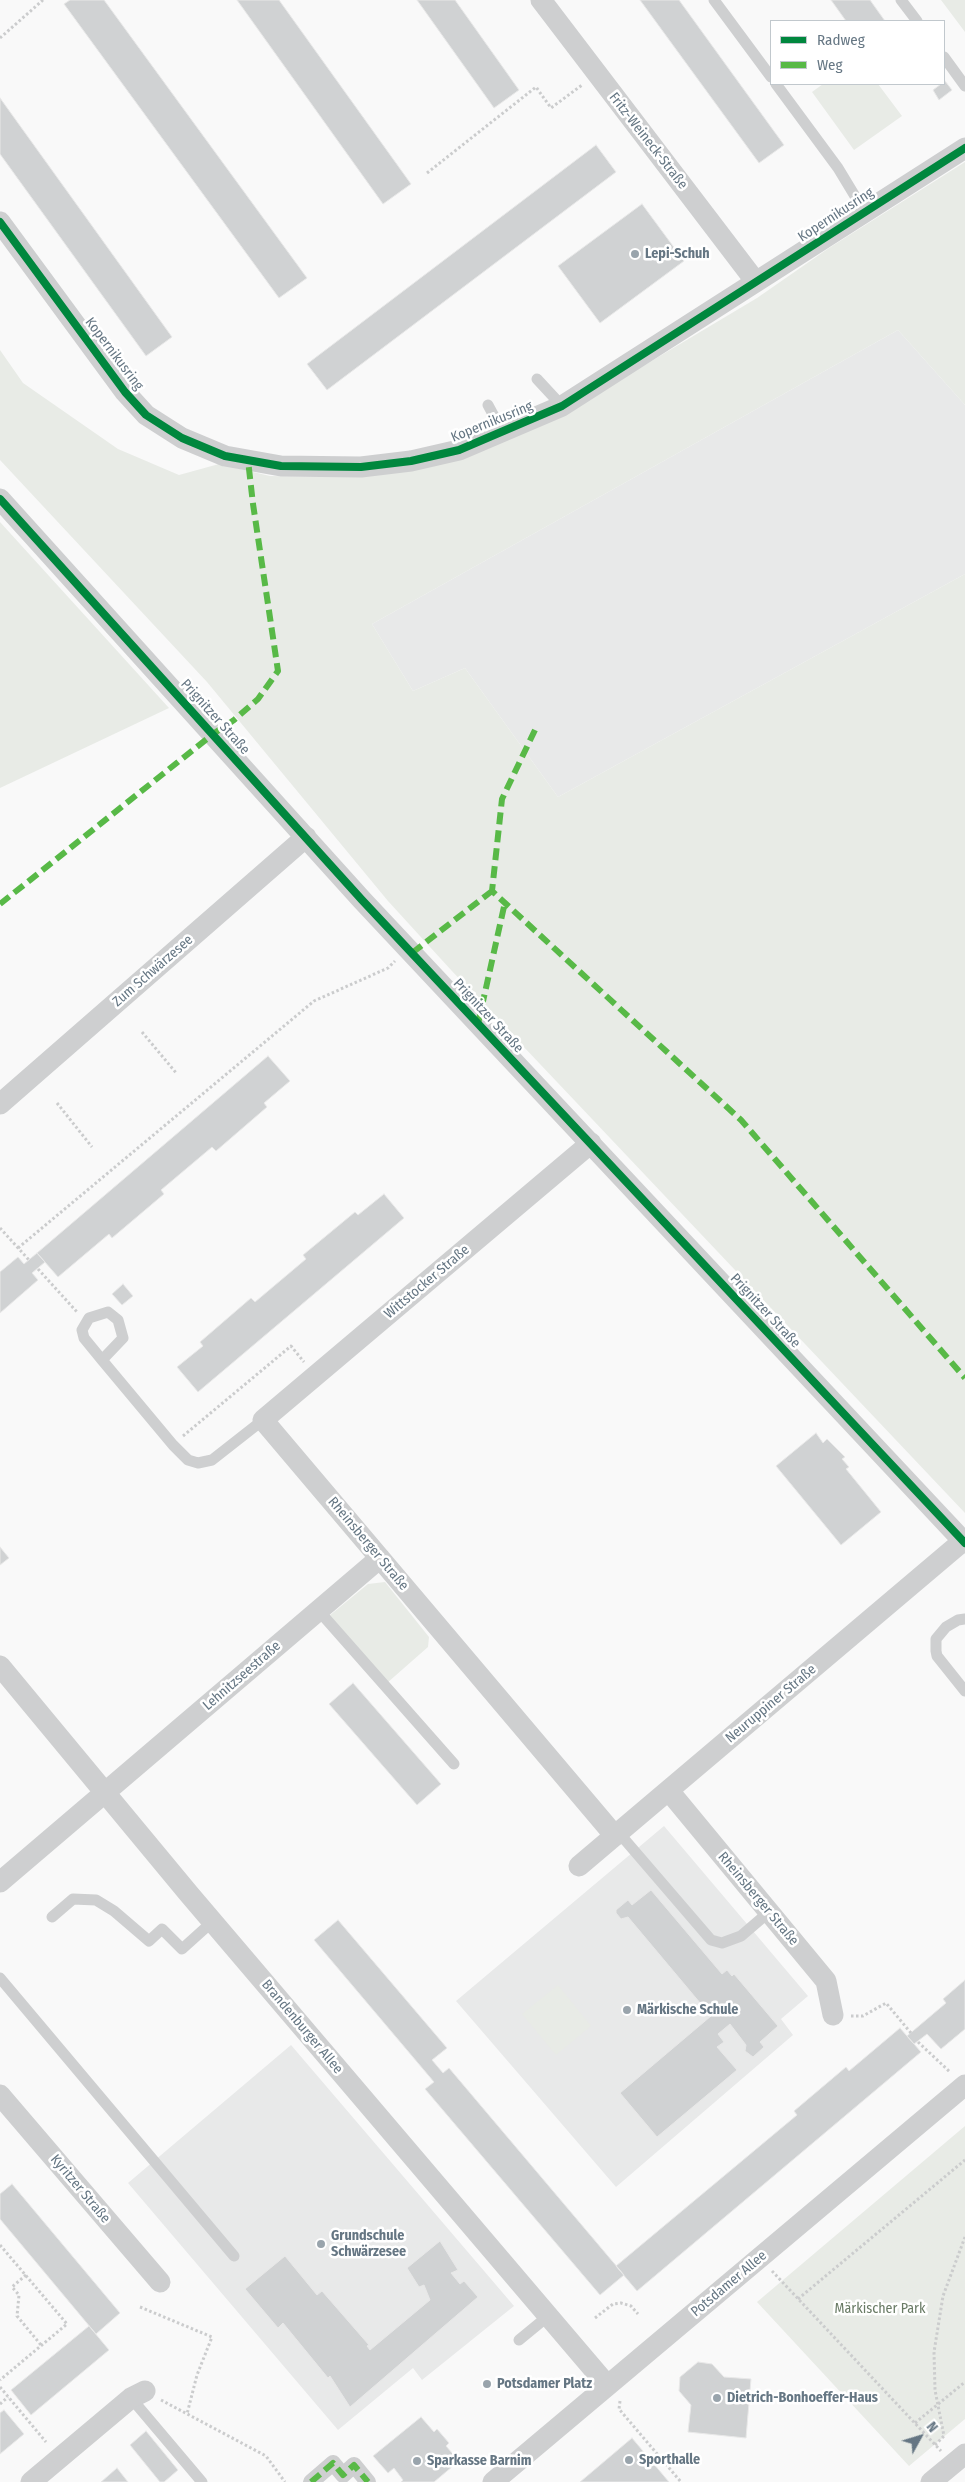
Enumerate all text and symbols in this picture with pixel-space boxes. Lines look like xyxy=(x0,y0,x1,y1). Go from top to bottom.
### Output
legend xyxy=(770,20,945,85)
text: Radweg xyxy=(817,31,865,49)
text: Weg xyxy=(817,56,843,74)
street label: Fritz-Weineck-Straße xyxy=(605,89,691,193)
street label: Kopernikusring xyxy=(795,184,877,246)
place label: Lepi-Schuh xyxy=(645,246,710,262)
marker: Lepi-Schuh xyxy=(629,248,641,260)
street label: Kopernikusring xyxy=(81,314,147,394)
street label: Kopernikusring xyxy=(449,398,535,446)
street label: Prignitzer Straße xyxy=(177,676,253,758)
street label: Zum Schwärzesee xyxy=(109,932,197,1010)
street label: Prignitzer Straße xyxy=(449,975,527,1057)
street label: Wittstocker Straße xyxy=(381,1242,473,1322)
street label: Prignitzer Straße xyxy=(726,1270,804,1352)
street label: Rheinsberger Straße xyxy=(324,1494,412,1594)
street label: Lehnitzseestraße xyxy=(200,1638,284,1714)
street label: Neuruppiner Straße xyxy=(722,1661,820,1747)
street label: Rheinsberger Straße xyxy=(714,1849,802,1949)
street label: Brandenburger Allee xyxy=(258,1977,346,2077)
place label: Märkische Schule xyxy=(637,2002,738,2018)
marker: Märkische Schule xyxy=(621,2004,633,2016)
street label: Kyritzer Straße xyxy=(46,2151,114,2227)
place label: Grundschule Schwärzesee xyxy=(331,2228,406,2260)
marker: Grundschule Schwärzesee xyxy=(315,2238,327,2250)
street label: Potsdamer Allee xyxy=(688,2247,770,2321)
park label: Märkischer Park xyxy=(834,2301,926,2317)
place label: Potsdamer Platz xyxy=(497,2376,592,2392)
marker: Potsdamer Platz xyxy=(481,2378,493,2390)
place label: Dietrich-Bonhoeffer-Haus xyxy=(727,2390,878,2406)
marker: Dietrich-Bonhoeffer-Haus xyxy=(711,2392,723,2404)
north arrow xyxy=(895,2412,945,2462)
text: N xyxy=(923,2419,941,2436)
place label: Sporthalle xyxy=(639,2452,700,2468)
place label: Sparkasse Barnim xyxy=(427,2453,531,2469)
marker: Sporthalle xyxy=(623,2454,635,2466)
marker: Sparkasse Barnim xyxy=(411,2455,423,2467)

